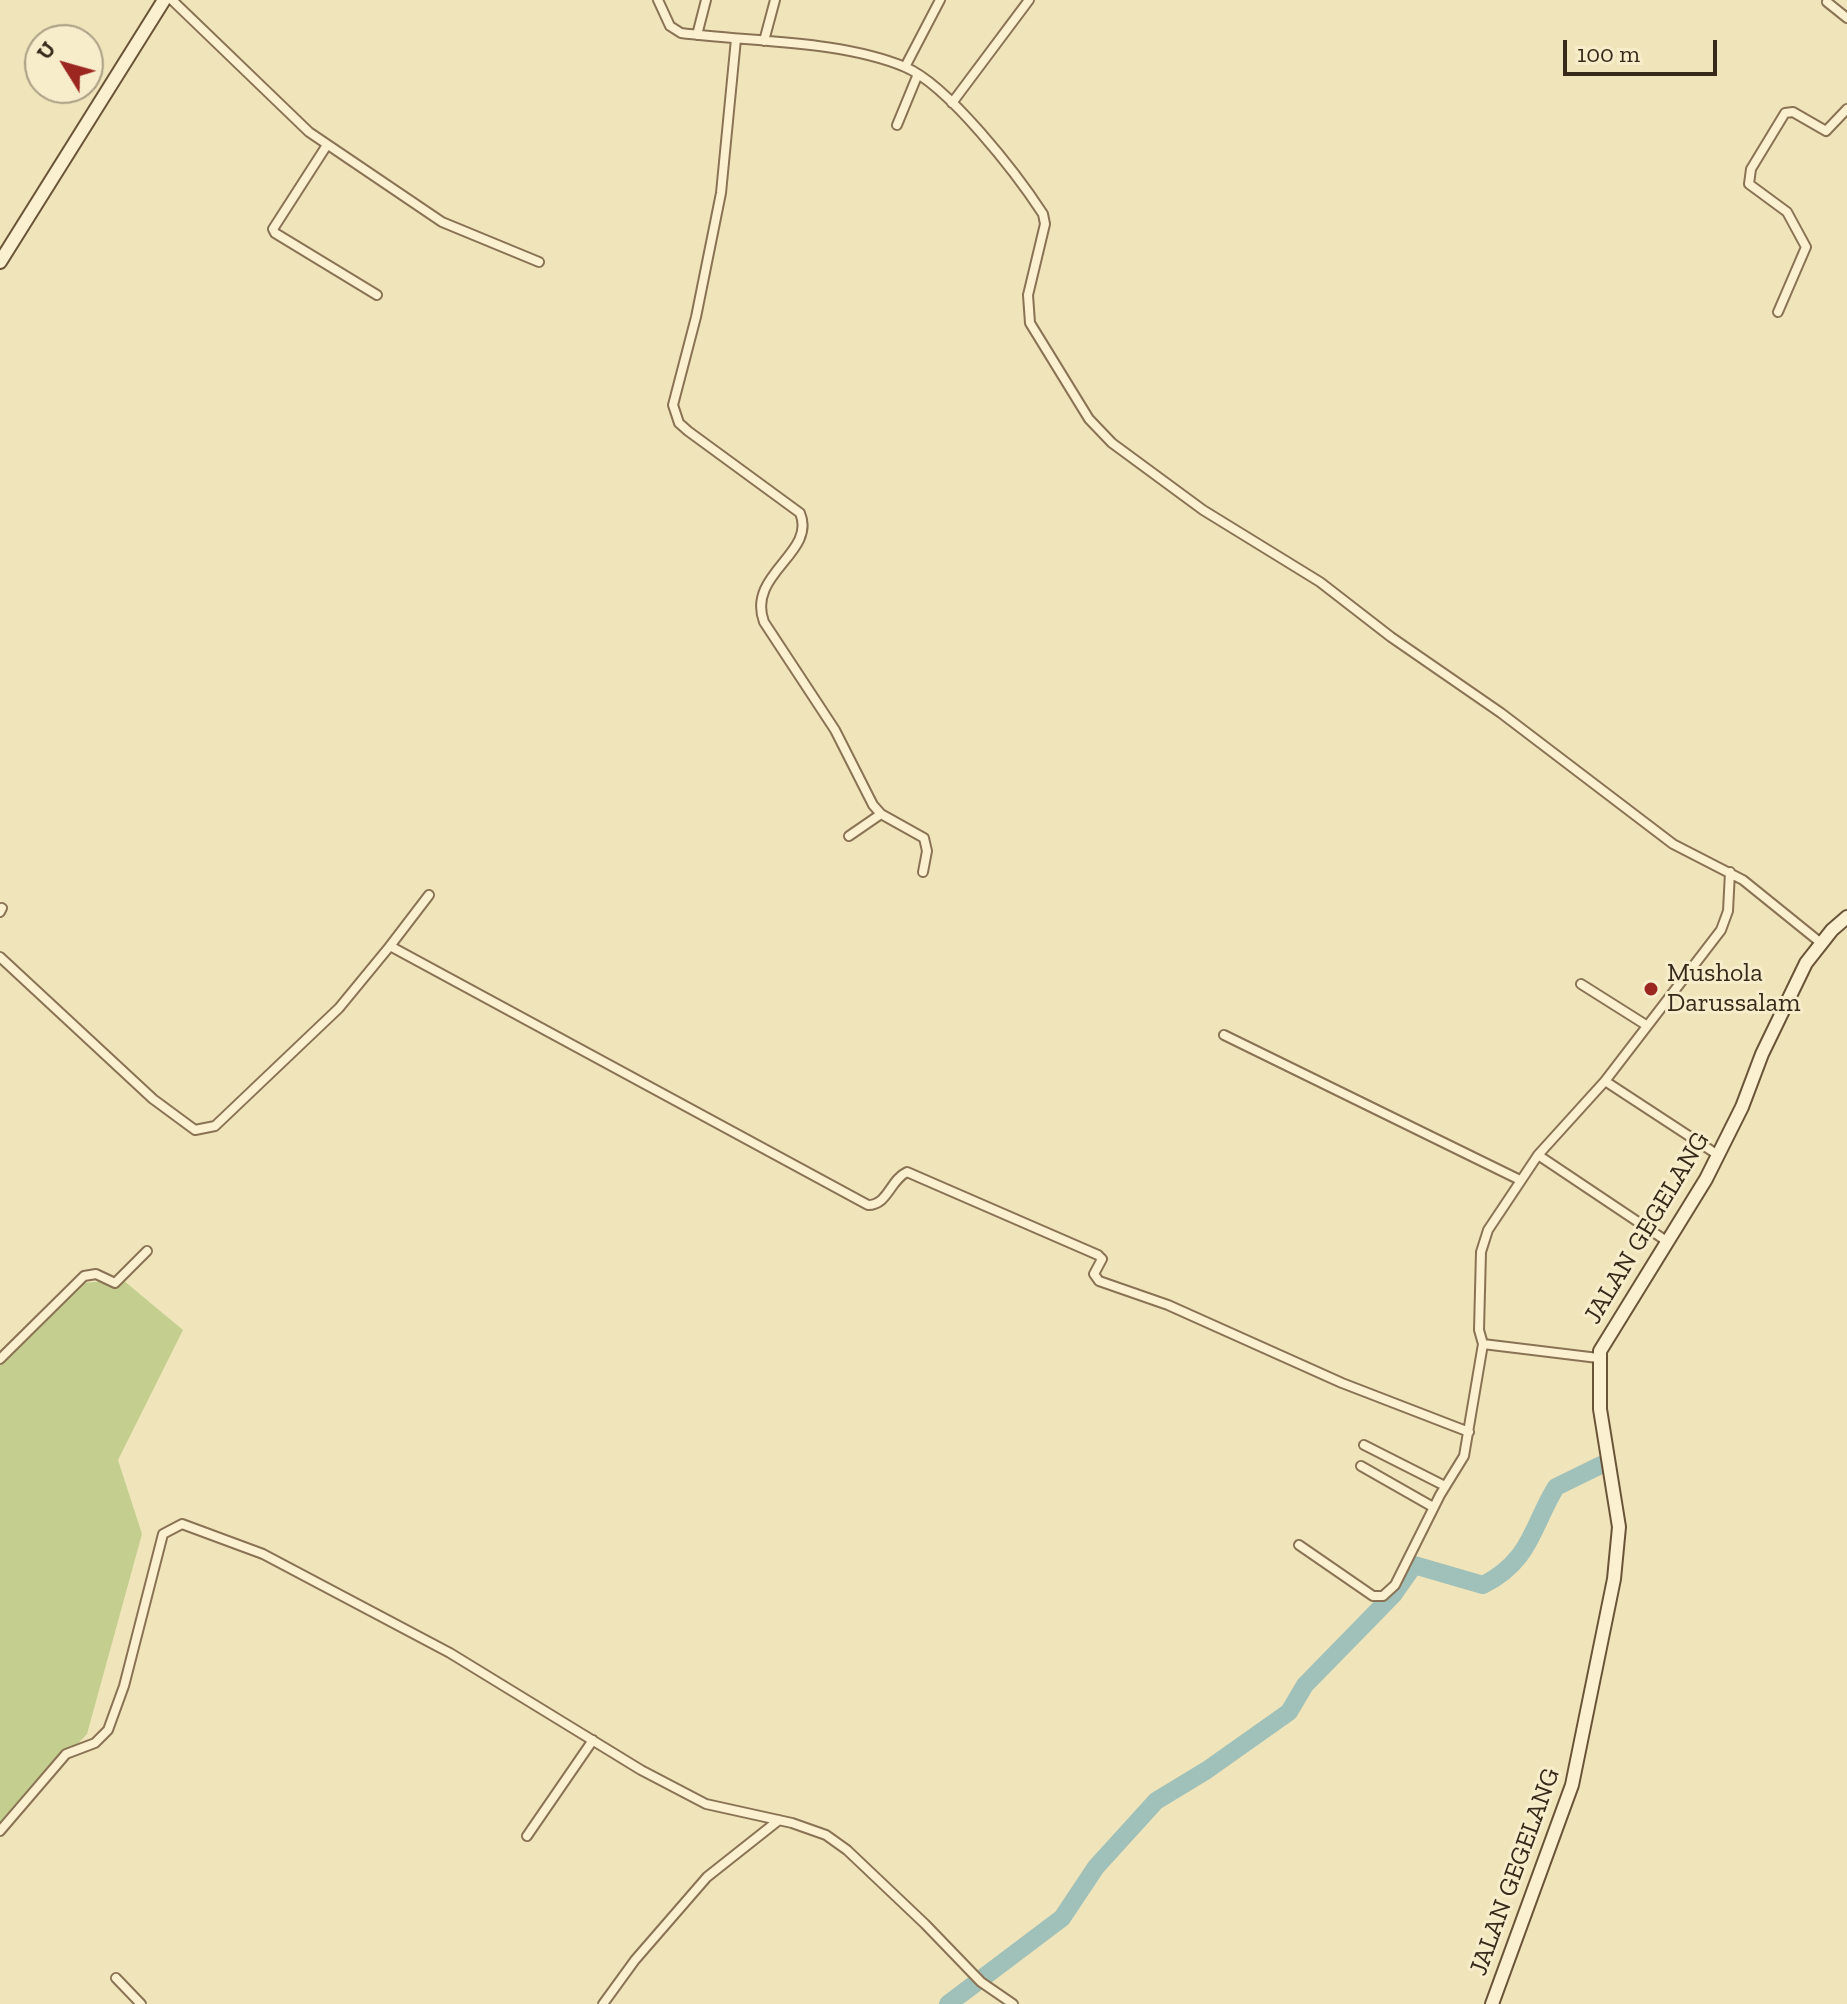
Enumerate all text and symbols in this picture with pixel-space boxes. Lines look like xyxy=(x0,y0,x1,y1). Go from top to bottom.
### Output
north arrow xyxy=(24,24,104,104)
scale bar xyxy=(1567,24,1721,74)
text: U xyxy=(30,36,62,65)
text: 100 m xyxy=(1577,39,1640,68)
place label: Mushola Darussalam xyxy=(1667,958,1801,1020)
marker: Mushola Darussalam xyxy=(1642,980,1660,998)
street label: JALAN GEGELANG xyxy=(1577,1126,1717,1330)
street label: JALAN GEGELANG xyxy=(1463,1764,1567,1980)

